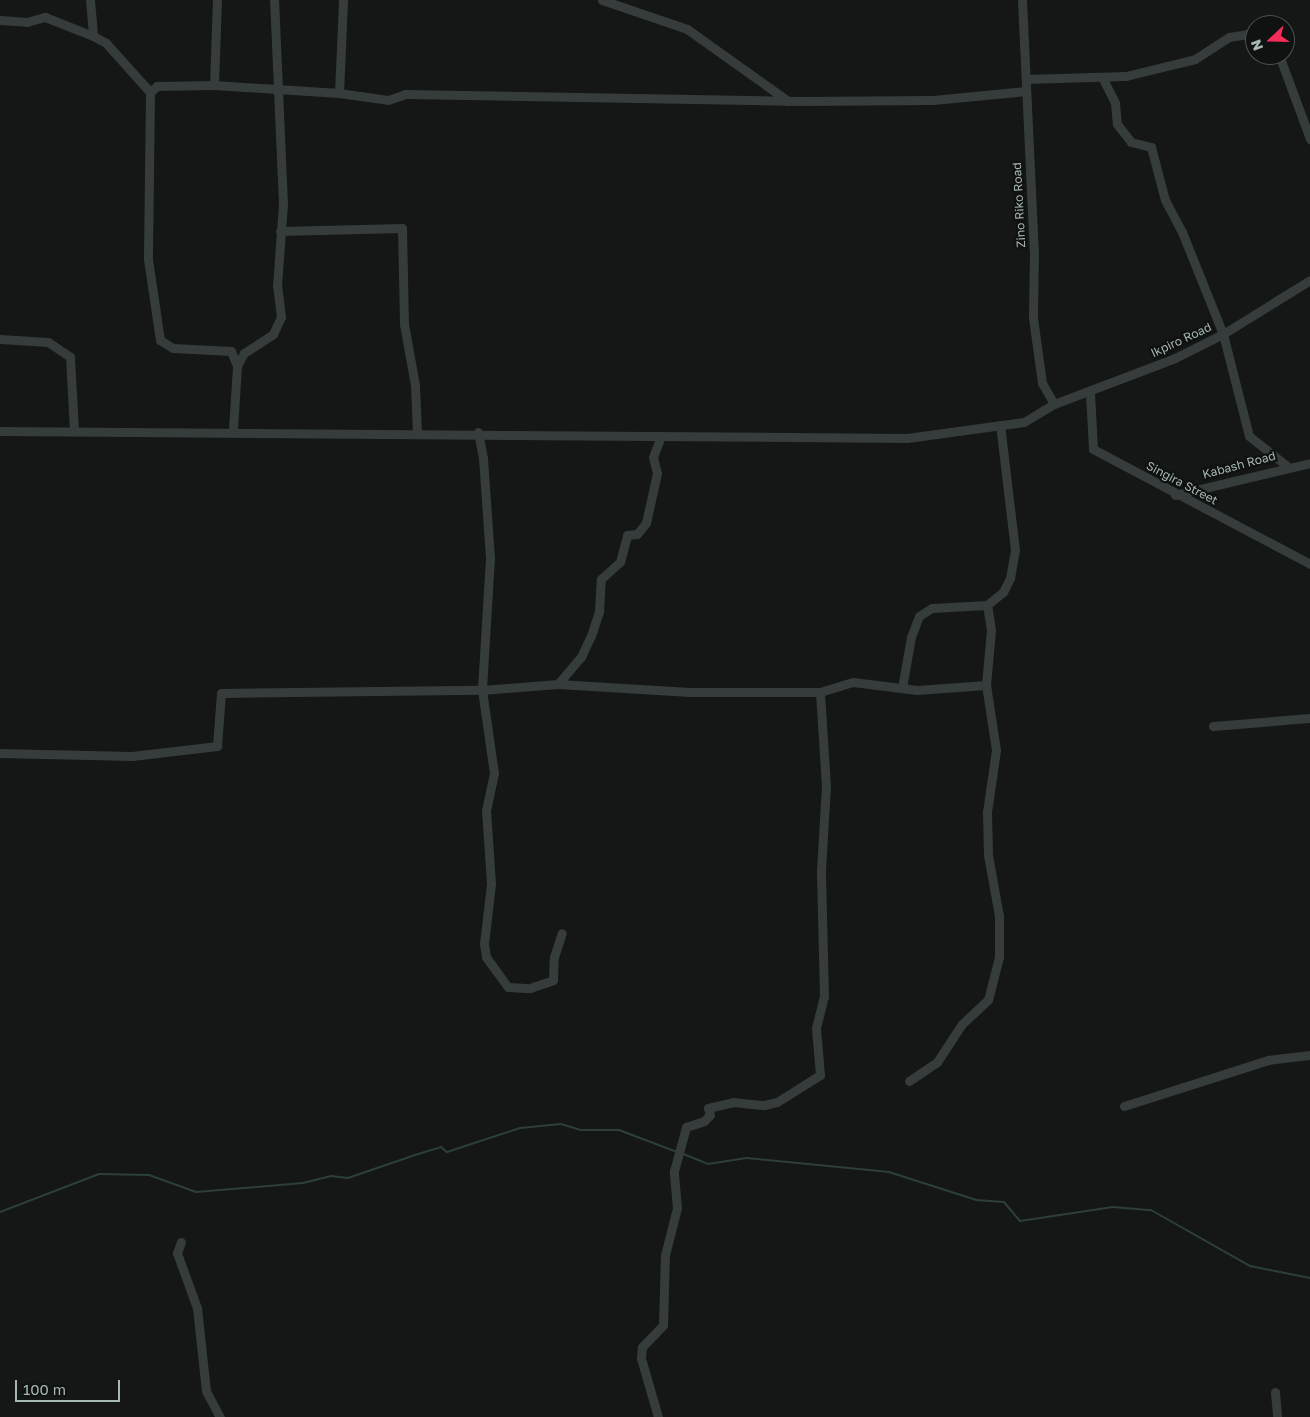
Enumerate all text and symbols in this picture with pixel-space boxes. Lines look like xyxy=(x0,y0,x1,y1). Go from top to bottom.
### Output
north arrow xyxy=(1245,15,1295,65)
text: N xyxy=(1247,37,1266,53)
street label: Zino Riko Road xyxy=(1010,162,1028,248)
street label: Ikpiro Road xyxy=(1148,320,1214,360)
street label: Kabash Road xyxy=(1201,448,1277,482)
street label: Singira Street xyxy=(1144,458,1220,508)
scale bar xyxy=(18,1370,122,1402)
text: 100 m xyxy=(23,1380,66,1398)

